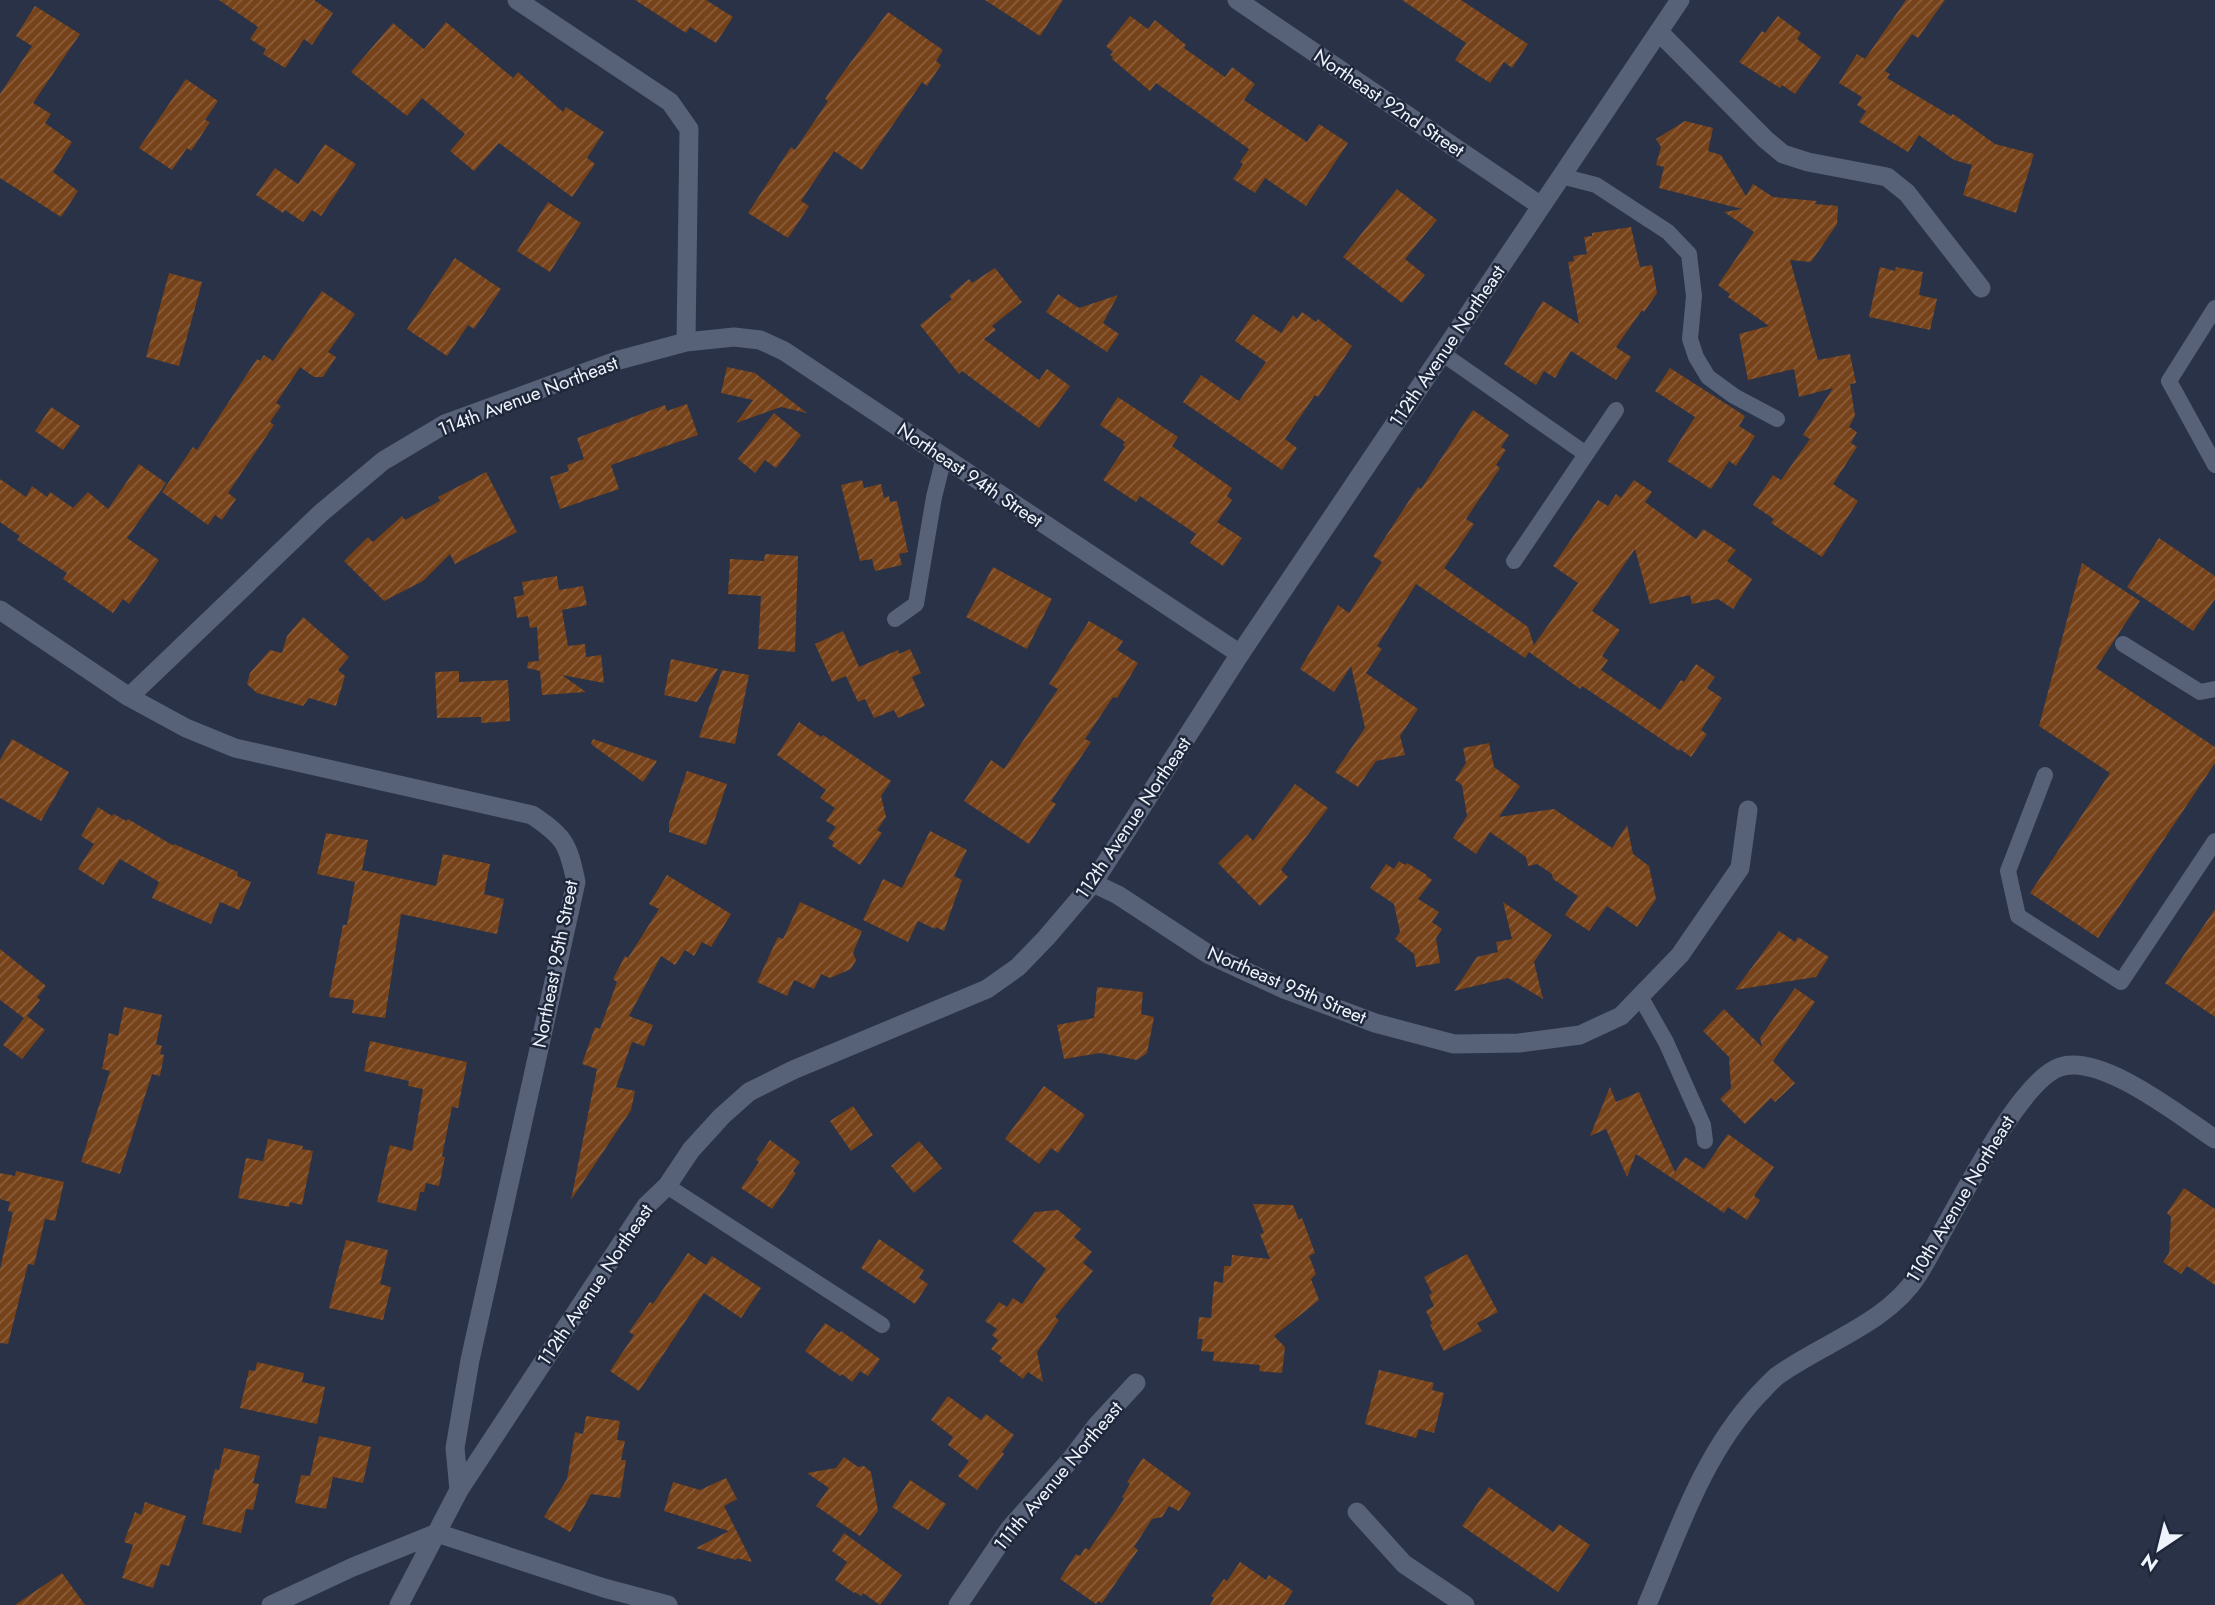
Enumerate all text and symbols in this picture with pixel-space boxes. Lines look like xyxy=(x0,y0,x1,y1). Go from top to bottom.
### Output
street label: Northeast 92nd Street xyxy=(1308,42,1470,164)
street label: 112th Avenue Northeast xyxy=(1383,259,1512,432)
street label: 114th Avenue Northeast xyxy=(434,349,622,443)
street label: Northeast 94th Street xyxy=(892,416,1049,534)
street label: 112th Avenue Northeast xyxy=(1069,731,1198,904)
street label: Northeast 95th Street xyxy=(526,877,585,1050)
street label: Northeast 95th Street xyxy=(1203,939,1371,1031)
street label: 110th Avenue Northeast xyxy=(1899,1110,2021,1288)
street label: 112th Avenue Northeast xyxy=(531,1198,660,1371)
street label: 111th Avenue Northeast xyxy=(987,1395,1129,1557)
north arrow xyxy=(2124,1514,2194,1584)
text: N xyxy=(2136,1547,2163,1578)

